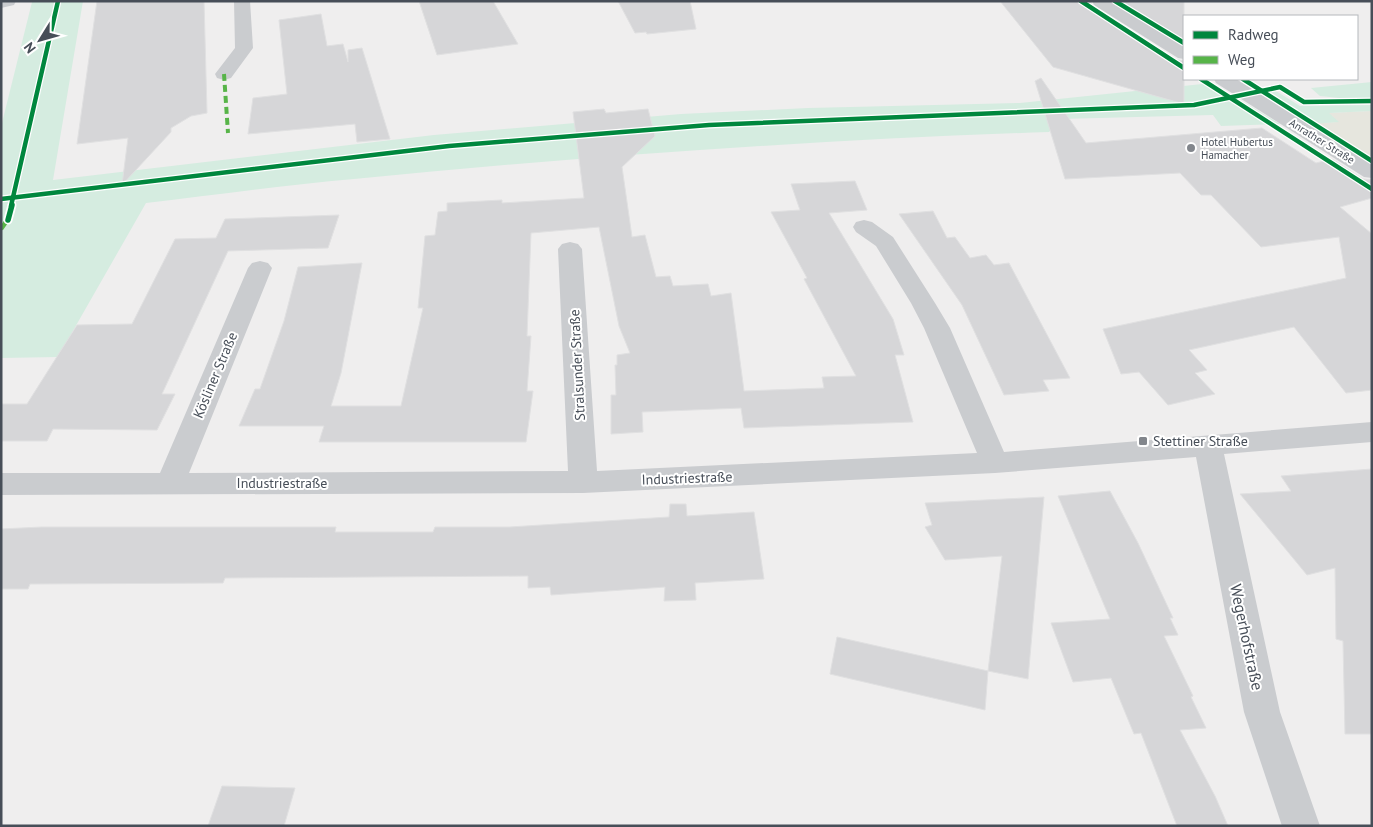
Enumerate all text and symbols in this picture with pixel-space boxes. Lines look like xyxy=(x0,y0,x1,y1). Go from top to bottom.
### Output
north arrow xyxy=(15,15,65,65)
legend xyxy=(1183,15,1358,80)
text: Radweg xyxy=(1228,25,1279,44)
text: N xyxy=(20,39,40,57)
text: Weg xyxy=(1228,50,1255,69)
street label: Anrather Straße xyxy=(1287,115,1358,167)
place label: Hotel Hubertus Hamacher xyxy=(1201,135,1273,162)
marker: Hotel Hubertus Hamacher xyxy=(1185,142,1197,154)
street label: Stralsunder Straße xyxy=(565,309,589,421)
street label: Kösliner Straße xyxy=(189,329,241,421)
place label: Stettiner Straße xyxy=(1153,432,1248,450)
marker: Stettiner Straße xyxy=(1137,435,1149,447)
street label: Industriestraße xyxy=(641,467,733,489)
street label: Industriestraße xyxy=(237,474,327,492)
street label: Wegerhofstraße xyxy=(1226,582,1268,692)

